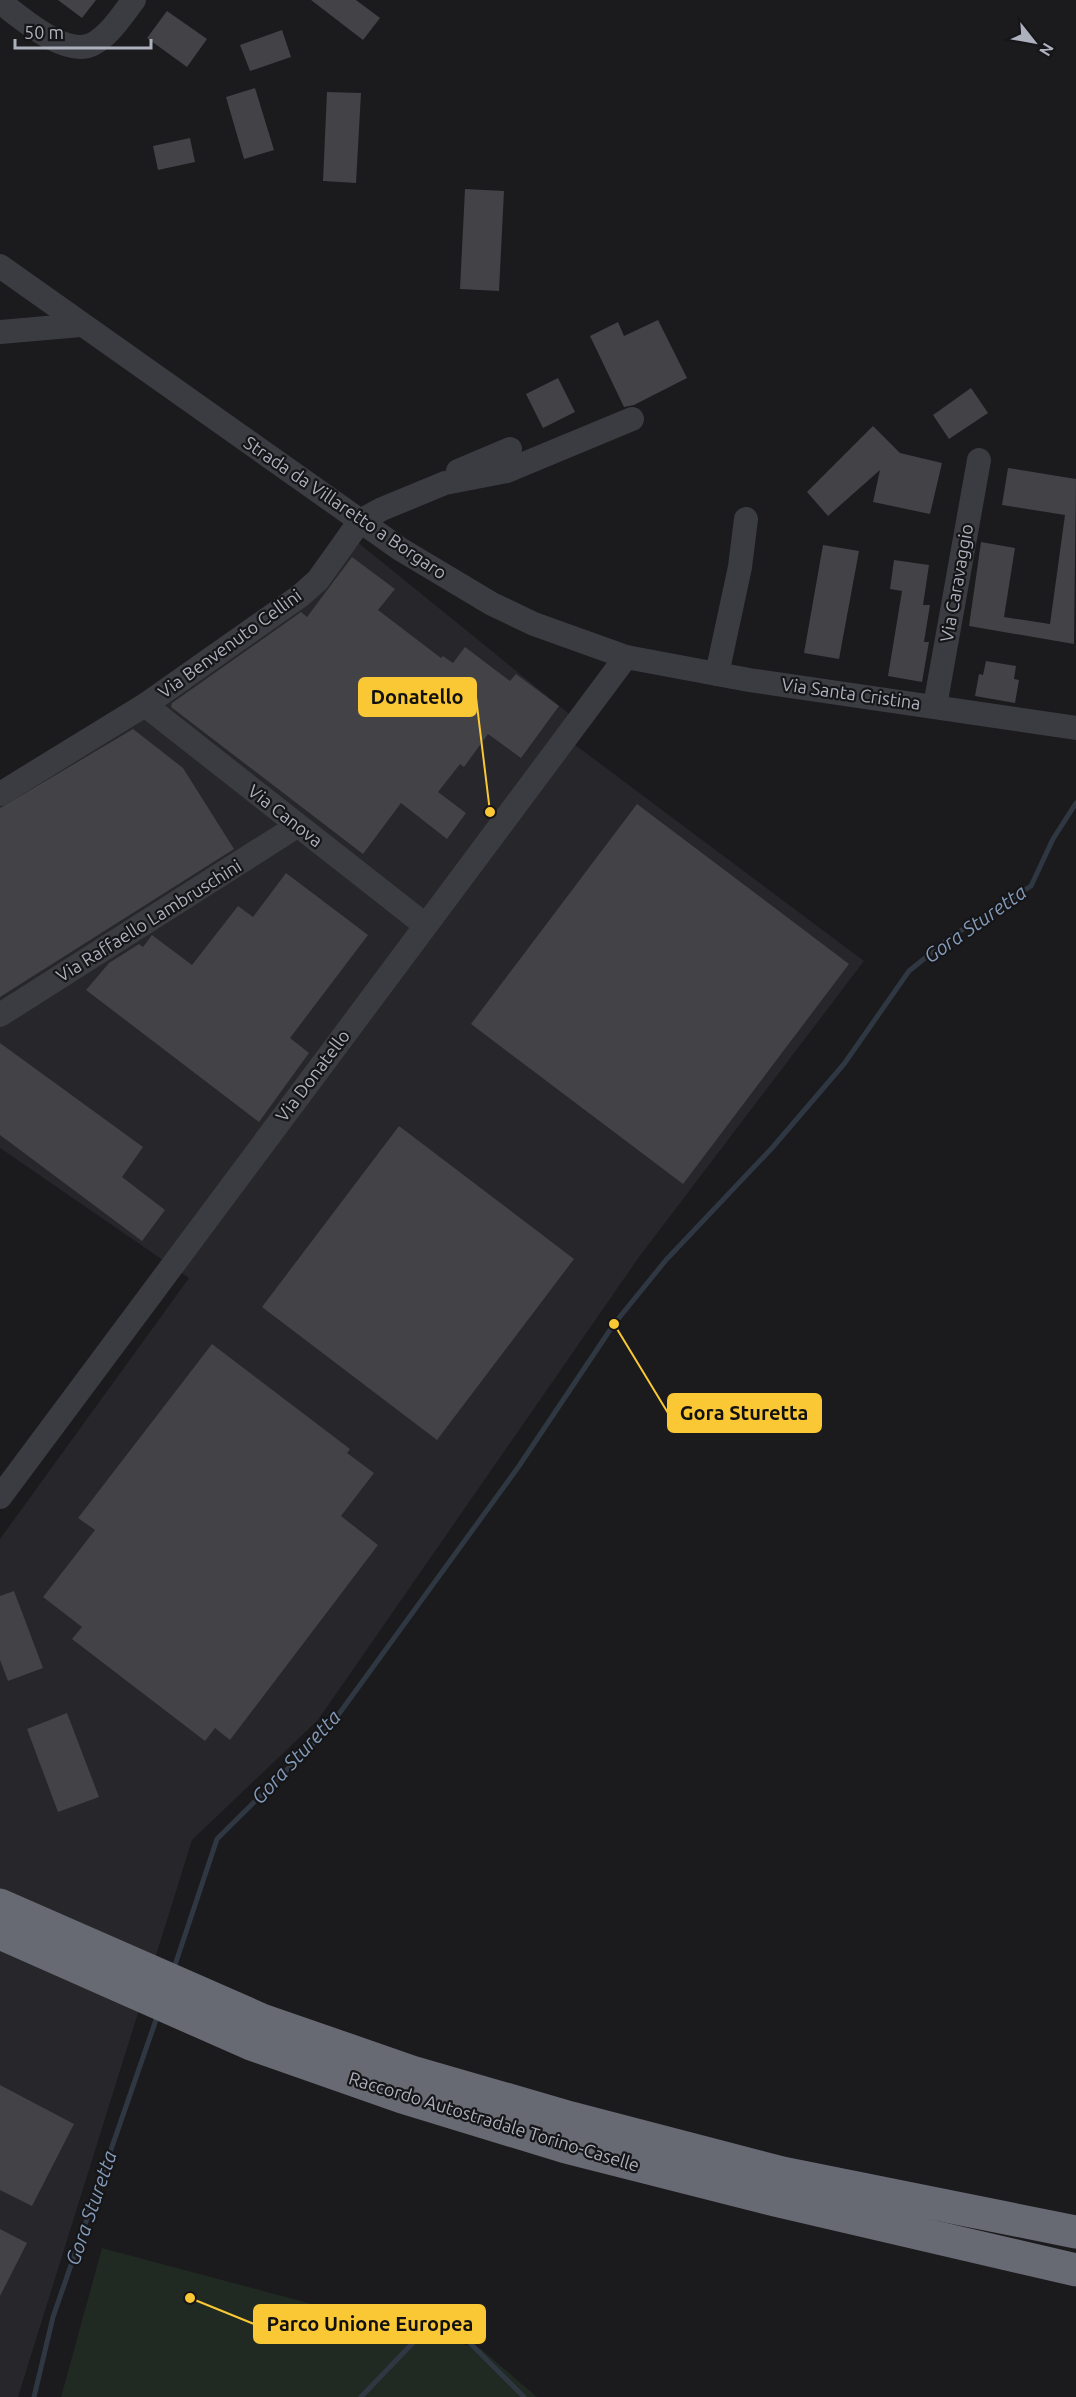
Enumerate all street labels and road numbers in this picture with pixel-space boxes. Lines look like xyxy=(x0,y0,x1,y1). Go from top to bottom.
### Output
street label: Strada da Villaretto a Borgaro xyxy=(240,432,451,583)
street label: Via Caravaggio xyxy=(936,522,976,644)
street label: Via Benvenuto Cellini xyxy=(154,585,305,702)
street label: Via Santa Cristina xyxy=(780,673,922,713)
street label: Via Canova xyxy=(244,780,327,850)
street label: Via Raffaello Lambruschini xyxy=(52,855,245,985)
street label: Via Donatello xyxy=(271,1026,353,1125)
street label: Raccordo Autostradale Torino-Caselle xyxy=(346,2067,642,2175)

